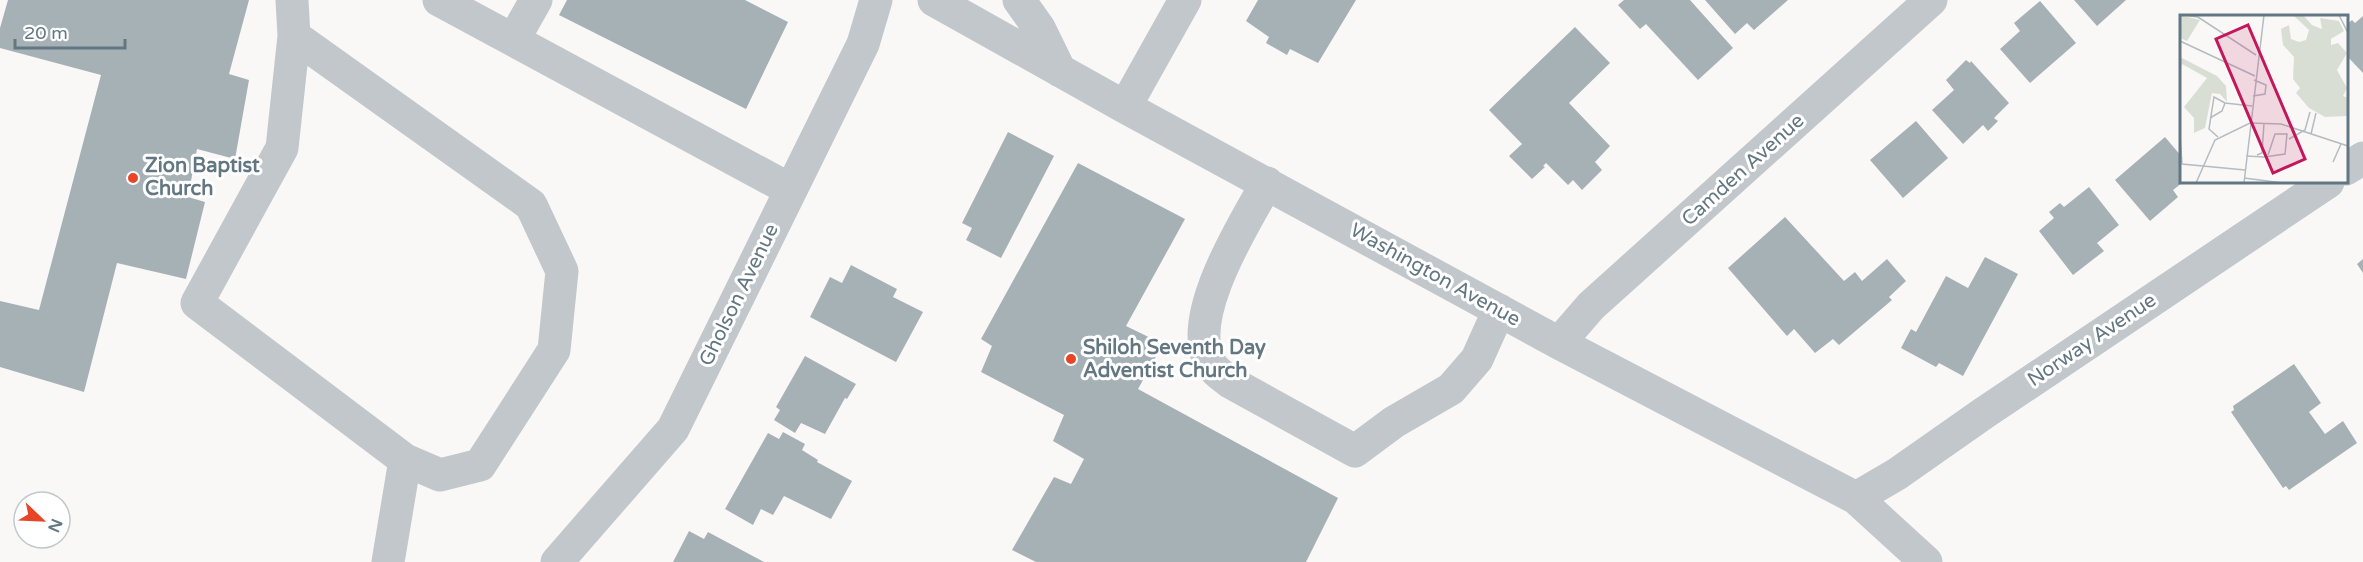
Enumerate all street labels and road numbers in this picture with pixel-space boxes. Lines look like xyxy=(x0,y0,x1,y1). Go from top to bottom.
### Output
street label: Camden Avenue xyxy=(1677,109,1809,231)
street label: Washington Avenue xyxy=(1346,218,1524,332)
street label: Gholson Avenue xyxy=(694,220,784,370)
street label: Norway Avenue xyxy=(2023,288,2161,392)

